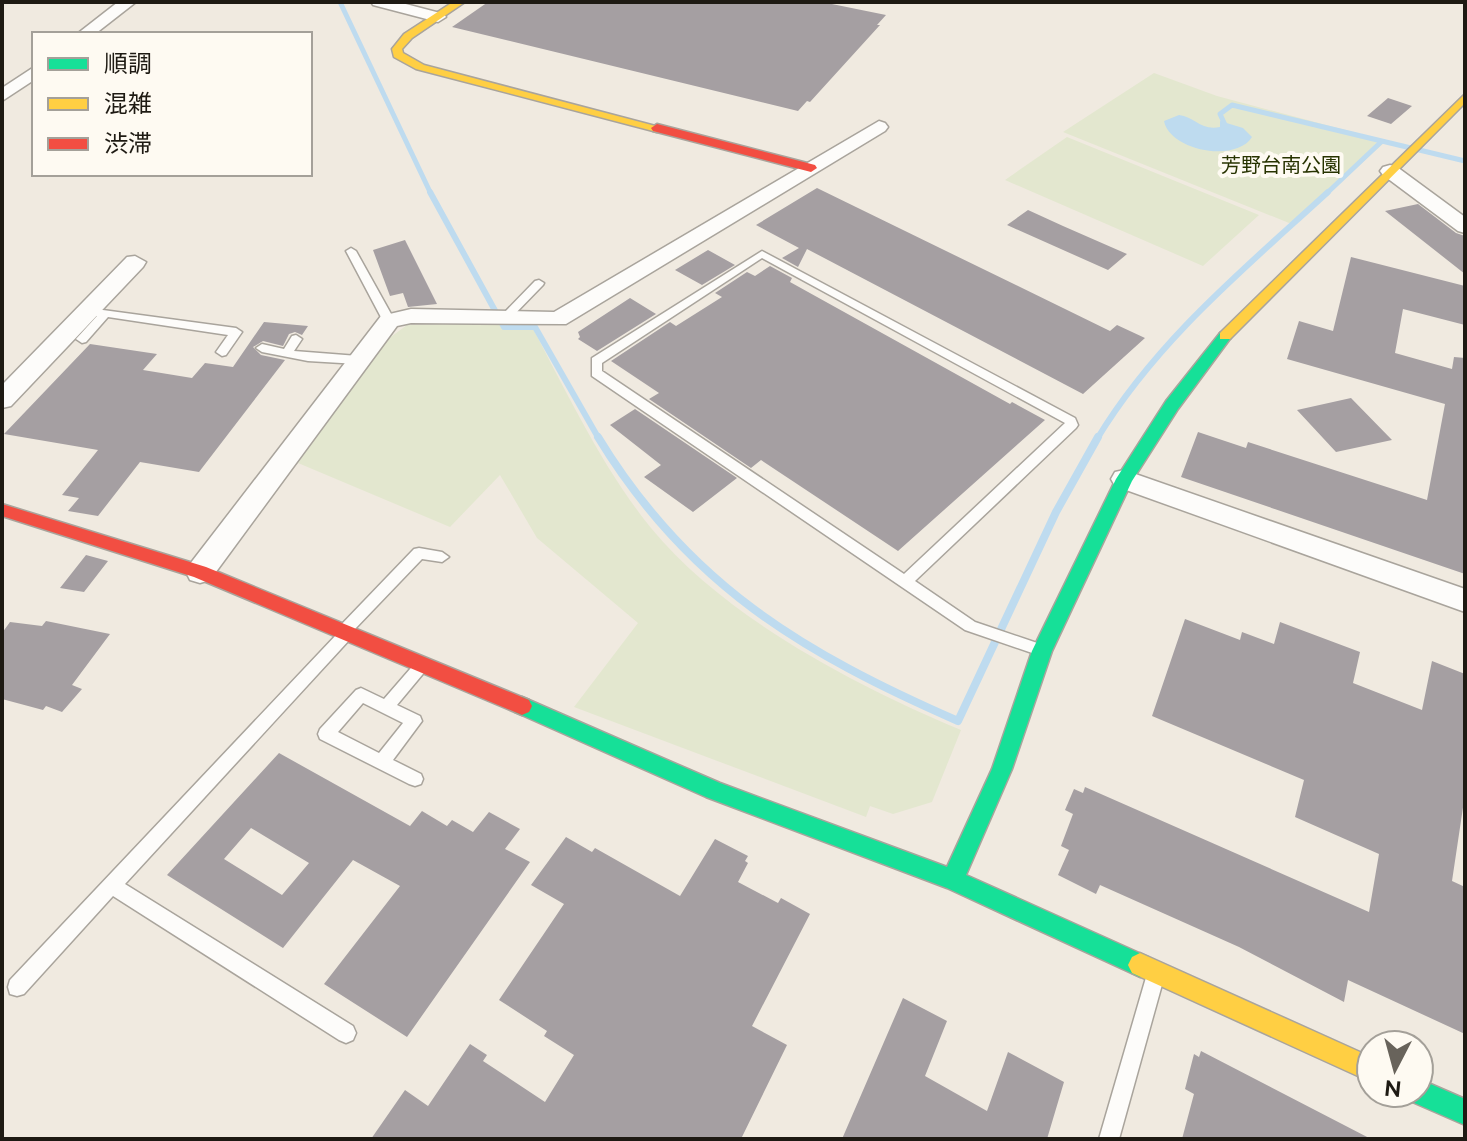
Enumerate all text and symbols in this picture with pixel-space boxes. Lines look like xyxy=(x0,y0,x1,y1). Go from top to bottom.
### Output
legend xyxy=(32,32,312,176)
text: 順調 xyxy=(104,49,152,78)
text: 混雑 xyxy=(104,89,152,118)
text: 渋滞 xyxy=(104,129,152,158)
park label: 芳野台南公園 xyxy=(1221,153,1341,177)
north arrow xyxy=(1355,1029,1435,1109)
text: N xyxy=(1383,1075,1403,1103)

